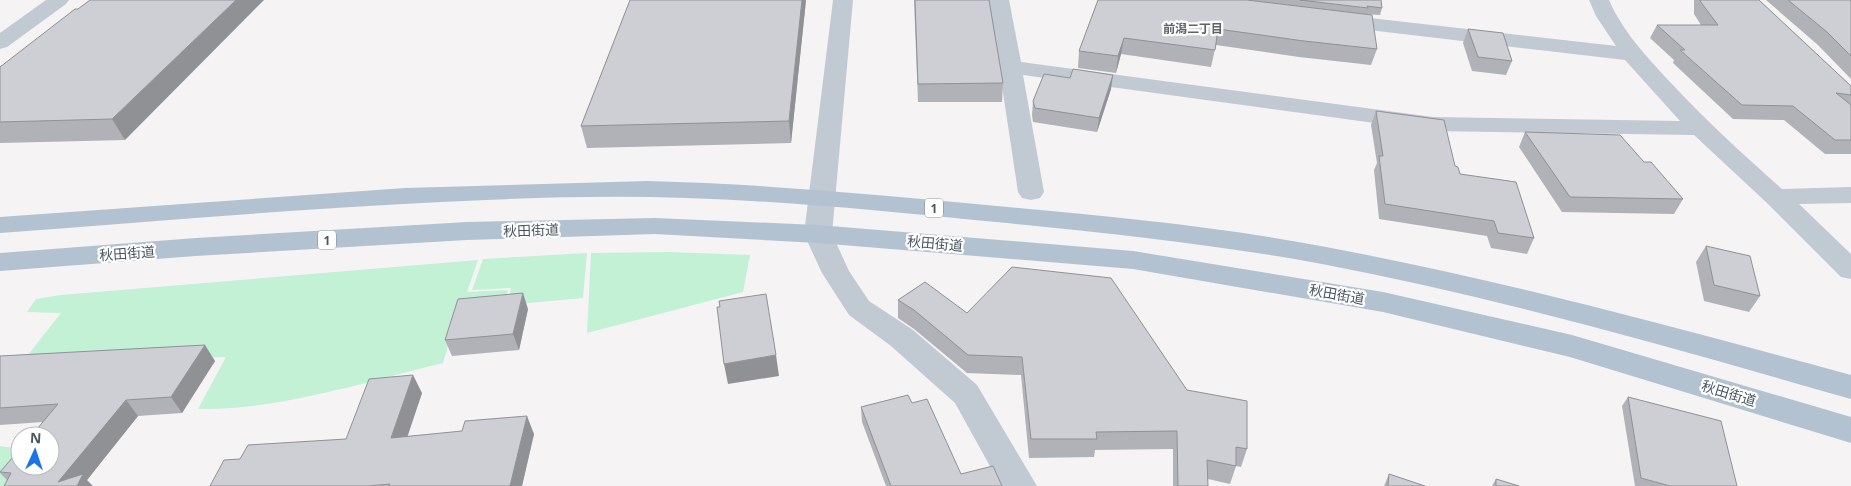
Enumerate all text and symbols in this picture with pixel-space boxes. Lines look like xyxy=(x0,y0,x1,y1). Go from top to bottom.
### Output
district label: 前潟二丁目 xyxy=(1163,20,1223,37)
road number: 1 xyxy=(925,198,943,218)
street label: 秋田街道 xyxy=(503,220,559,240)
road number: 1 xyxy=(318,230,336,250)
street label: 秋田街道 xyxy=(906,231,964,255)
street label: 秋田街道 xyxy=(98,242,156,264)
street label: 秋田街道 xyxy=(1308,280,1366,308)
street label: 秋田街道 xyxy=(1699,376,1759,410)
north arrow xyxy=(10,426,60,476)
text: N xyxy=(30,428,42,447)

